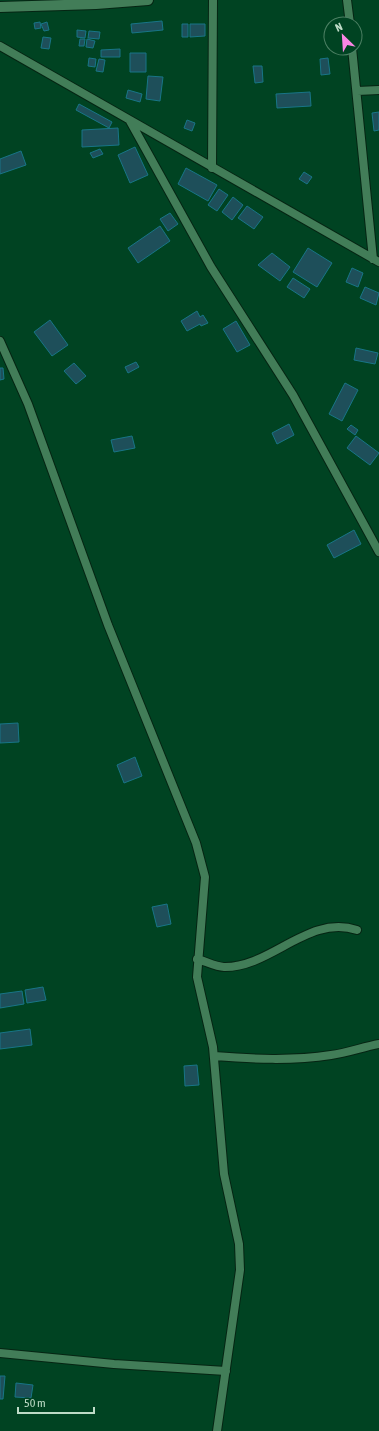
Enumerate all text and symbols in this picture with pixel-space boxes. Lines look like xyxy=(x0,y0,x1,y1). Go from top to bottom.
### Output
north arrow xyxy=(323,16,363,56)
text: N xyxy=(333,20,344,34)
scale bar xyxy=(18,1389,94,1415)
text: 50 m xyxy=(24,1396,46,1410)

